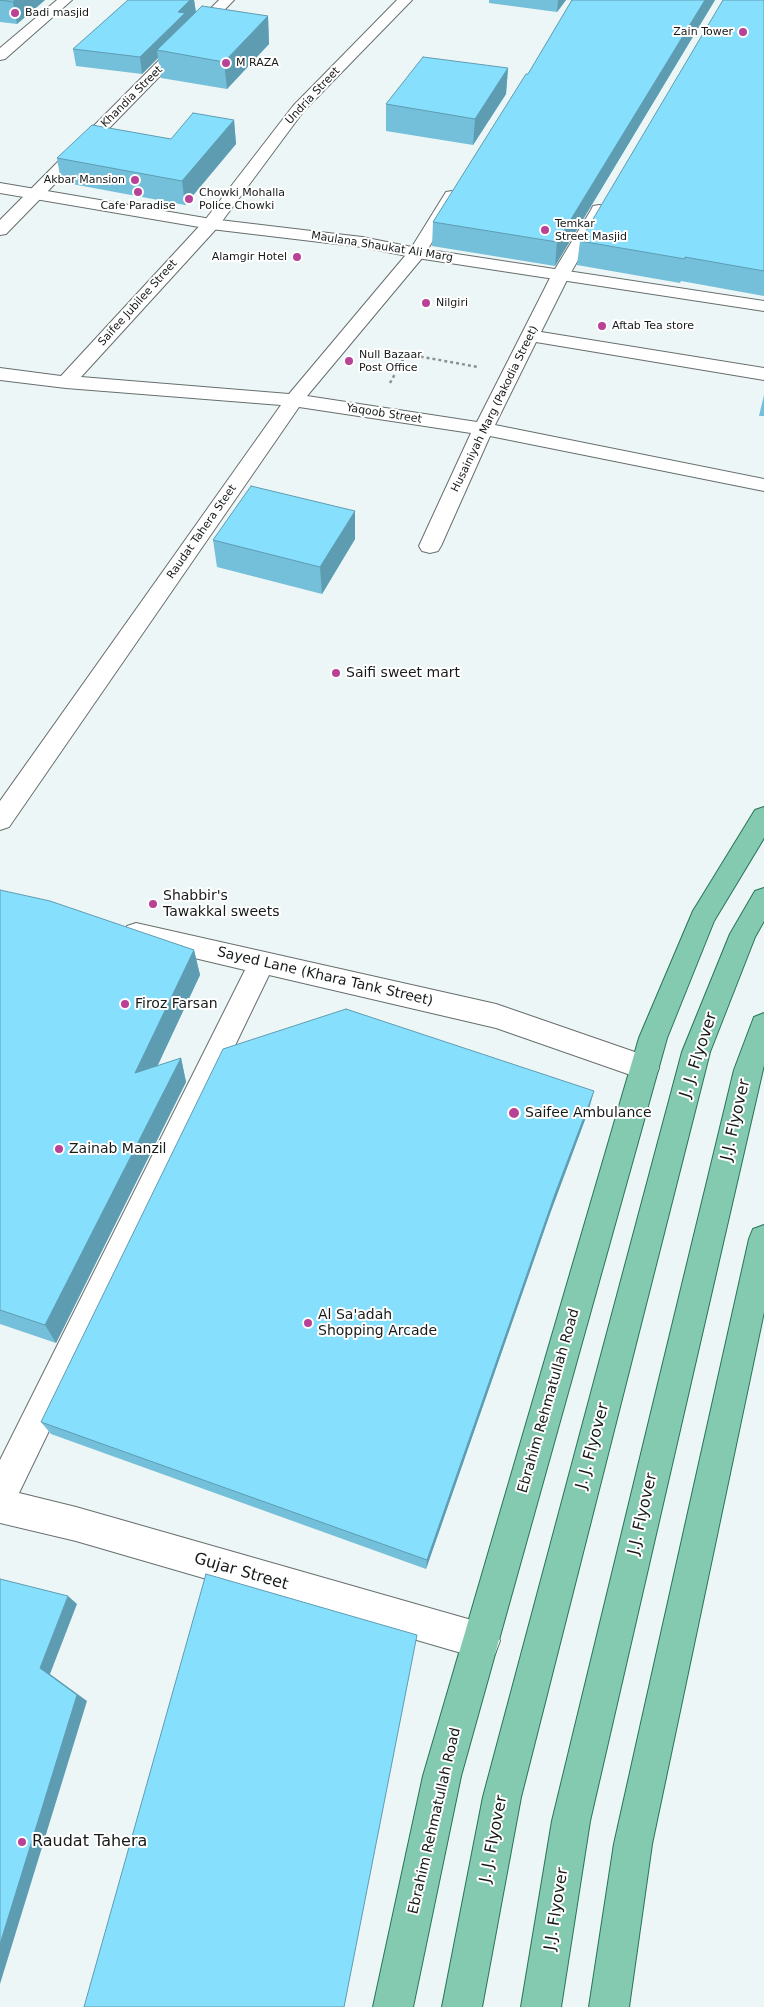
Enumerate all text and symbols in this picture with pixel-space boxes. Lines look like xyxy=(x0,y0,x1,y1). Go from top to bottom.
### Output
place label: Badi masjid xyxy=(25,6,89,20)
marker: Badi masjid xyxy=(9,7,21,19)
place label: Zain Tower xyxy=(673,25,733,39)
marker: Zain Tower xyxy=(737,26,749,38)
place label: M RAZA xyxy=(236,56,279,70)
marker: M RAZA xyxy=(220,57,232,69)
street label: Khandia Street xyxy=(98,63,166,131)
street label: Undria Street xyxy=(283,65,343,127)
place label: Akbar Mansion xyxy=(44,173,125,187)
marker: Akbar Mansion xyxy=(129,174,141,186)
marker: Cafe Paradise xyxy=(132,186,144,198)
place label: Chowki Mohalla Police Chowki xyxy=(199,186,285,212)
marker: Chowki Mohalla Police Chowki xyxy=(183,193,195,205)
place label: Cafe Paradise xyxy=(100,199,176,213)
place label: Temkar Street Masjid xyxy=(555,217,627,243)
marker: Temkar Street Masjid xyxy=(539,224,551,236)
street label: Maulana Shaukat Ali Marg xyxy=(310,229,454,265)
place label: Alamgir Hotel xyxy=(212,250,287,264)
marker: Alamgir Hotel xyxy=(291,251,303,263)
street label: Saifee Jubilee Street xyxy=(96,257,180,349)
place label: Nilgiri xyxy=(436,296,468,310)
marker: Nilgiri xyxy=(420,297,432,309)
place label: Aftab Tea store xyxy=(612,319,694,333)
marker: Aftab Tea store xyxy=(596,320,608,332)
street label: Husainiyah Marg (Pakodia Street) xyxy=(449,324,541,494)
place label: Null Bazaar Post Office xyxy=(359,348,422,374)
marker: Null Bazaar Post Office xyxy=(343,355,355,367)
street label: Yaqoob Street xyxy=(345,402,423,426)
street label: Raudat Tahera Steet xyxy=(164,482,240,582)
place label: Saifi sweet mart xyxy=(346,665,460,681)
marker: Saifi sweet mart xyxy=(330,667,342,679)
place label: Shabbir's Tawakkal sweets xyxy=(163,888,279,920)
marker: Shabbir's Tawakkal sweets xyxy=(147,898,159,910)
street label: Sayed Lane (Khara Tank Street) xyxy=(215,944,435,1010)
place label: Firoz Farsan xyxy=(135,996,218,1012)
marker: Firoz Farsan xyxy=(119,998,131,1010)
street label: J. J. Flyover xyxy=(676,1010,722,1100)
street label: J.J. Flyover xyxy=(717,1077,755,1163)
place label: Saifee Ambulance xyxy=(525,1105,652,1121)
marker: Saifee Ambulance xyxy=(507,1106,521,1120)
place label: Zainab Manzil xyxy=(69,1141,167,1157)
marker: Zainab Manzil xyxy=(53,1143,65,1155)
place label: Al Sa'adah Shopping Arcade xyxy=(318,1307,437,1340)
street label: Ebrahim Rehmatullah Road xyxy=(515,1307,583,1495)
marker: Al Sa'adah Shopping Arcade xyxy=(302,1317,314,1329)
street label: J. J. Flyover xyxy=(572,1401,614,1491)
street label: J.J. Flyover xyxy=(624,1471,662,1557)
street label: Gujar Street xyxy=(192,1549,290,1595)
street label: Ebrahim Rehmatullah Road xyxy=(405,1726,465,1916)
street label: J. J. Flyover xyxy=(476,1794,512,1884)
place label: Raudat Tahera xyxy=(32,1832,147,1852)
marker: Raudat Tahera xyxy=(16,1836,28,1848)
street label: J.J. Flyover xyxy=(541,1866,573,1952)

